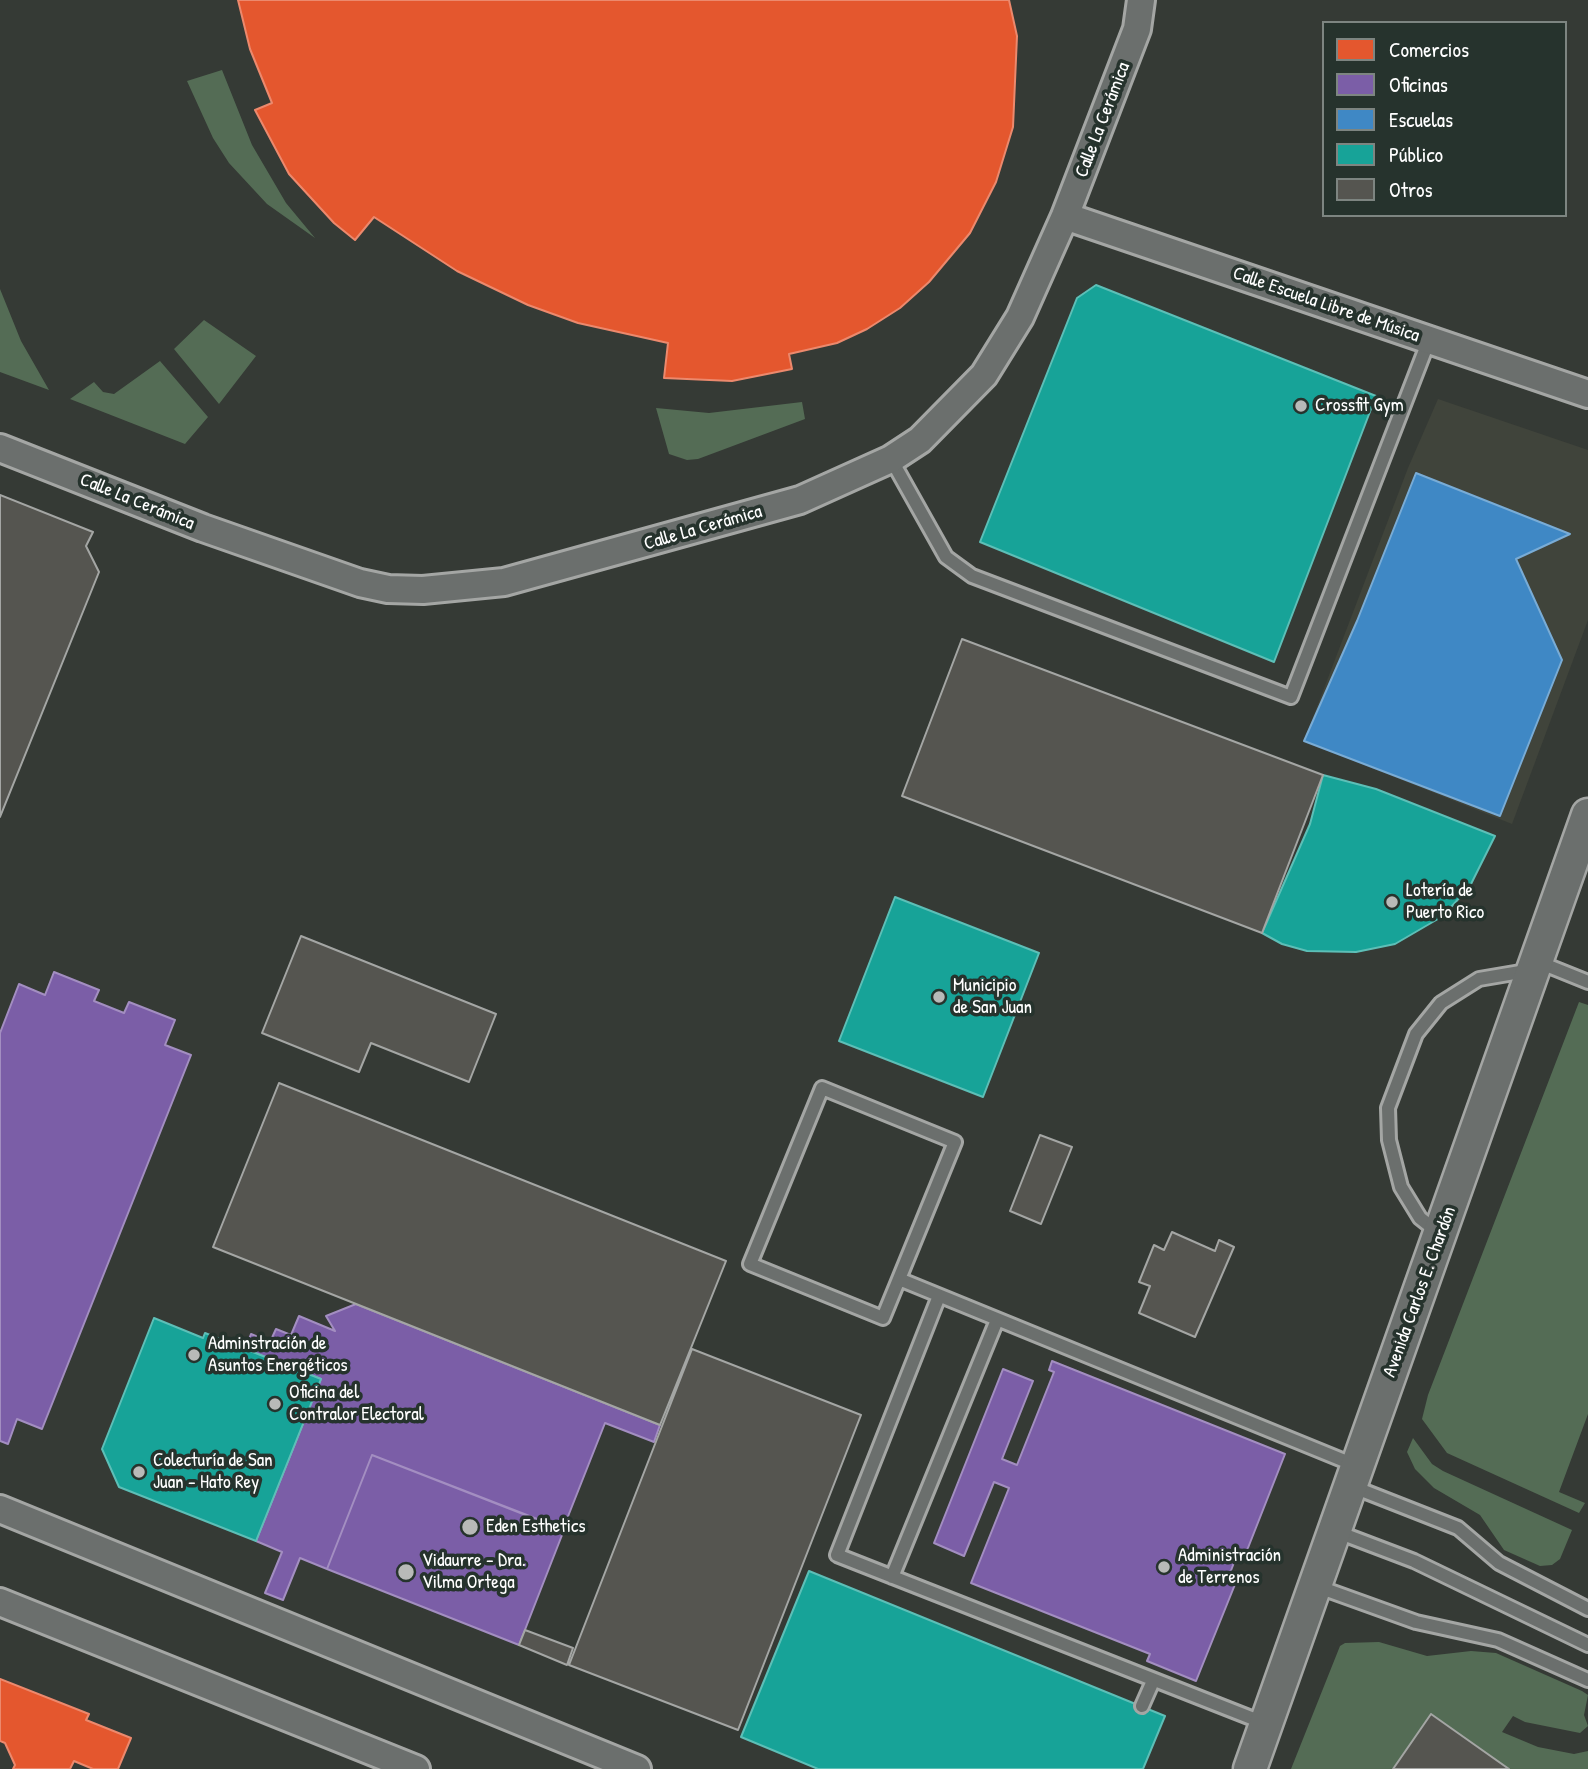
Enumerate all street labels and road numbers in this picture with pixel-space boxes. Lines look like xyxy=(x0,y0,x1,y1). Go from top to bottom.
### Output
street label: Calle La Cerámica xyxy=(1071,59,1135,181)
street label: Calle Escuela Libre de Música xyxy=(1230,262,1422,348)
street label: Calle La Cerámica xyxy=(76,469,198,535)
street label: Calle La Cerámica xyxy=(641,500,765,556)
street label: Avenida Carlos E. Chardón xyxy=(1379,1204,1461,1380)

